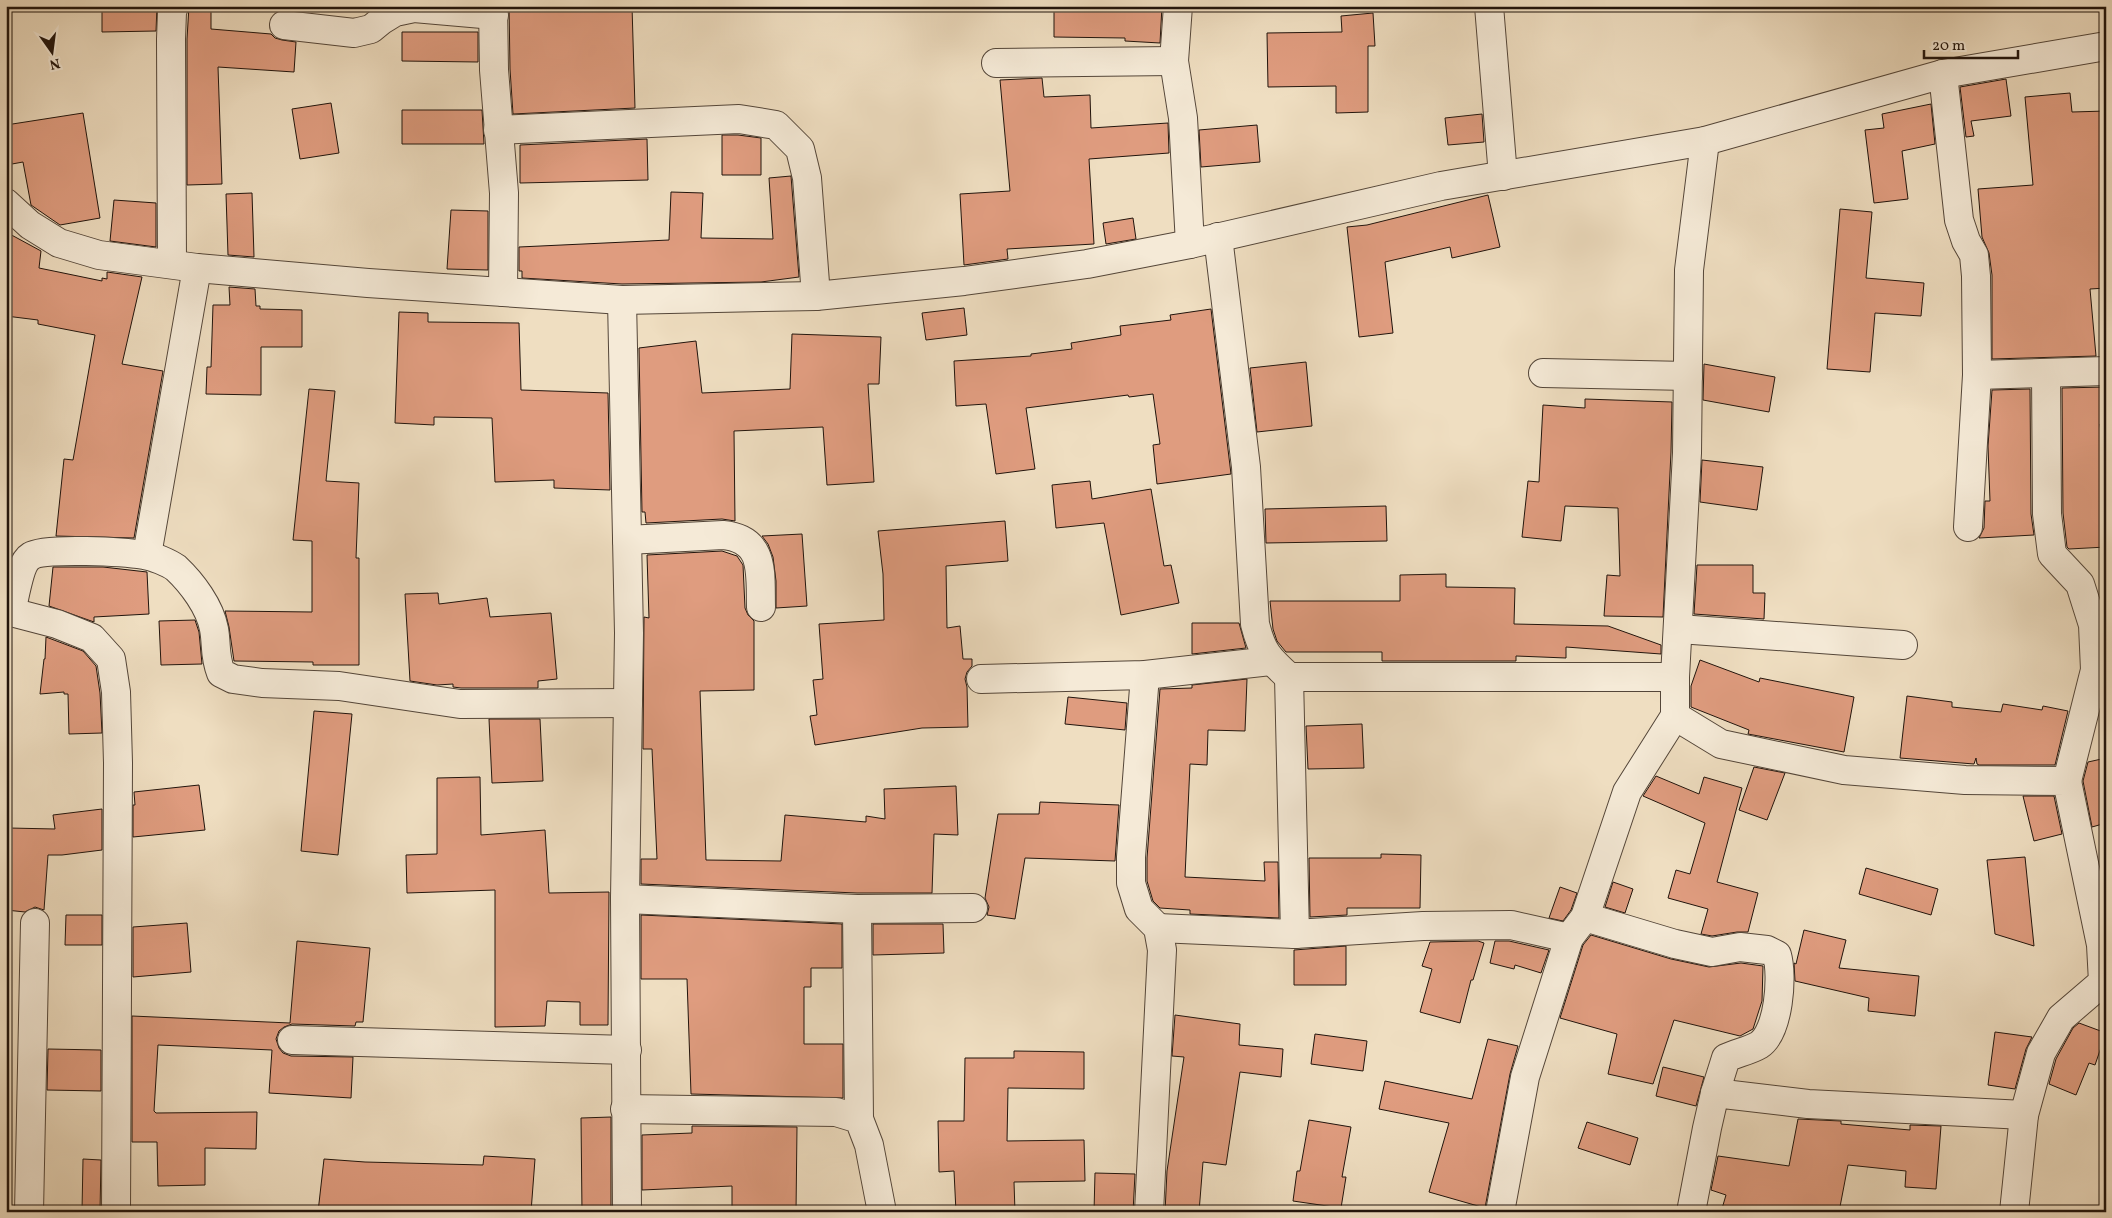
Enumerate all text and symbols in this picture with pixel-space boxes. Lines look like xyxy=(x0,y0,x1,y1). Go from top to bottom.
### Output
north arrow xyxy=(28,28,78,78)
scale bar xyxy=(1924,28,2018,60)
text: 20 m xyxy=(1932,36,1965,57)
text: N xyxy=(48,53,62,74)

